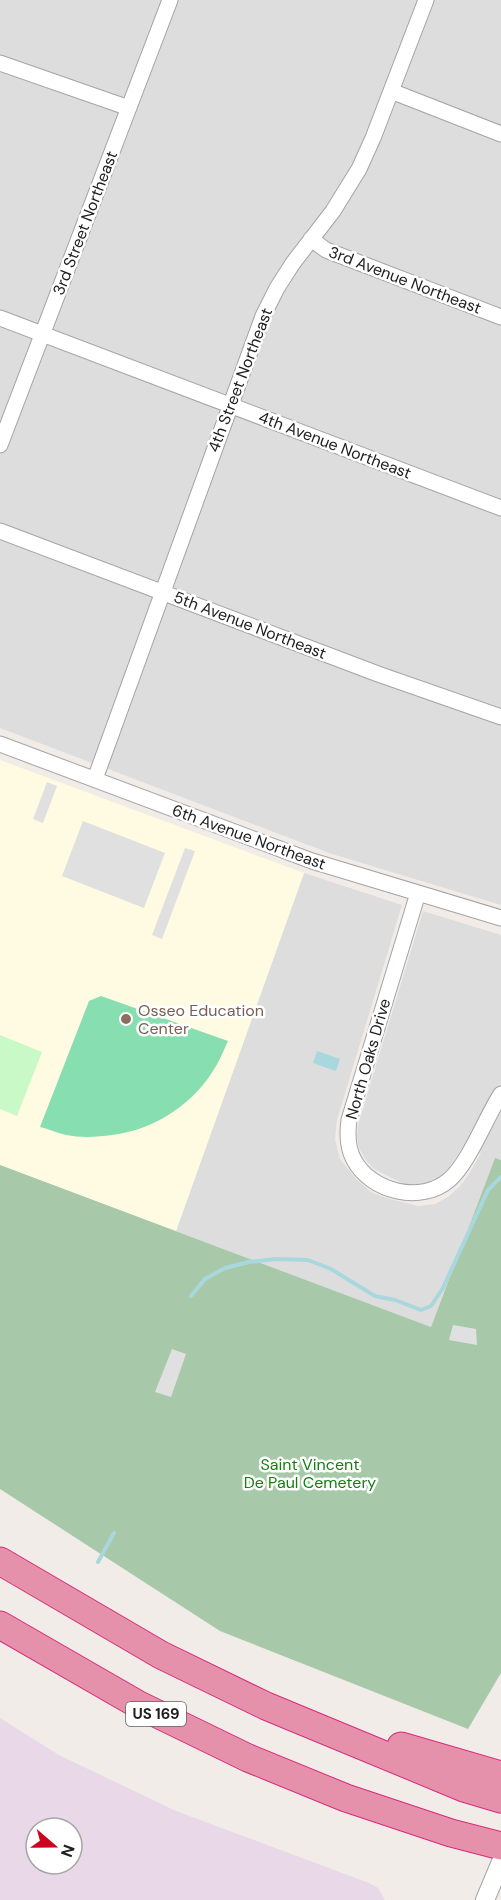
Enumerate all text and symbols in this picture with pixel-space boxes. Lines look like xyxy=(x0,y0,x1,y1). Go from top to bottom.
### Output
street label: 3rd Street Northeast xyxy=(48,148,122,298)
street label: 3rd Avenue Northeast xyxy=(326,241,484,319)
street label: 4th Street Northeast xyxy=(203,305,277,455)
street label: 4th Avenue Northeast xyxy=(256,406,414,484)
street label: 5th Avenue Northeast xyxy=(171,586,329,664)
street label: 6th Avenue Northeast xyxy=(169,799,329,875)
street label: North Oaks Drive xyxy=(341,996,395,1122)
place label: Osseo Education Center xyxy=(138,1000,264,1039)
marker: Osseo Education Center xyxy=(119,1012,133,1026)
park label: Saint Vincent De Paul Cemetery xyxy=(244,1454,376,1493)
road number: US 169 xyxy=(126,1702,186,1726)
north arrow xyxy=(24,1816,84,1876)
text: N xyxy=(56,1842,79,1860)

